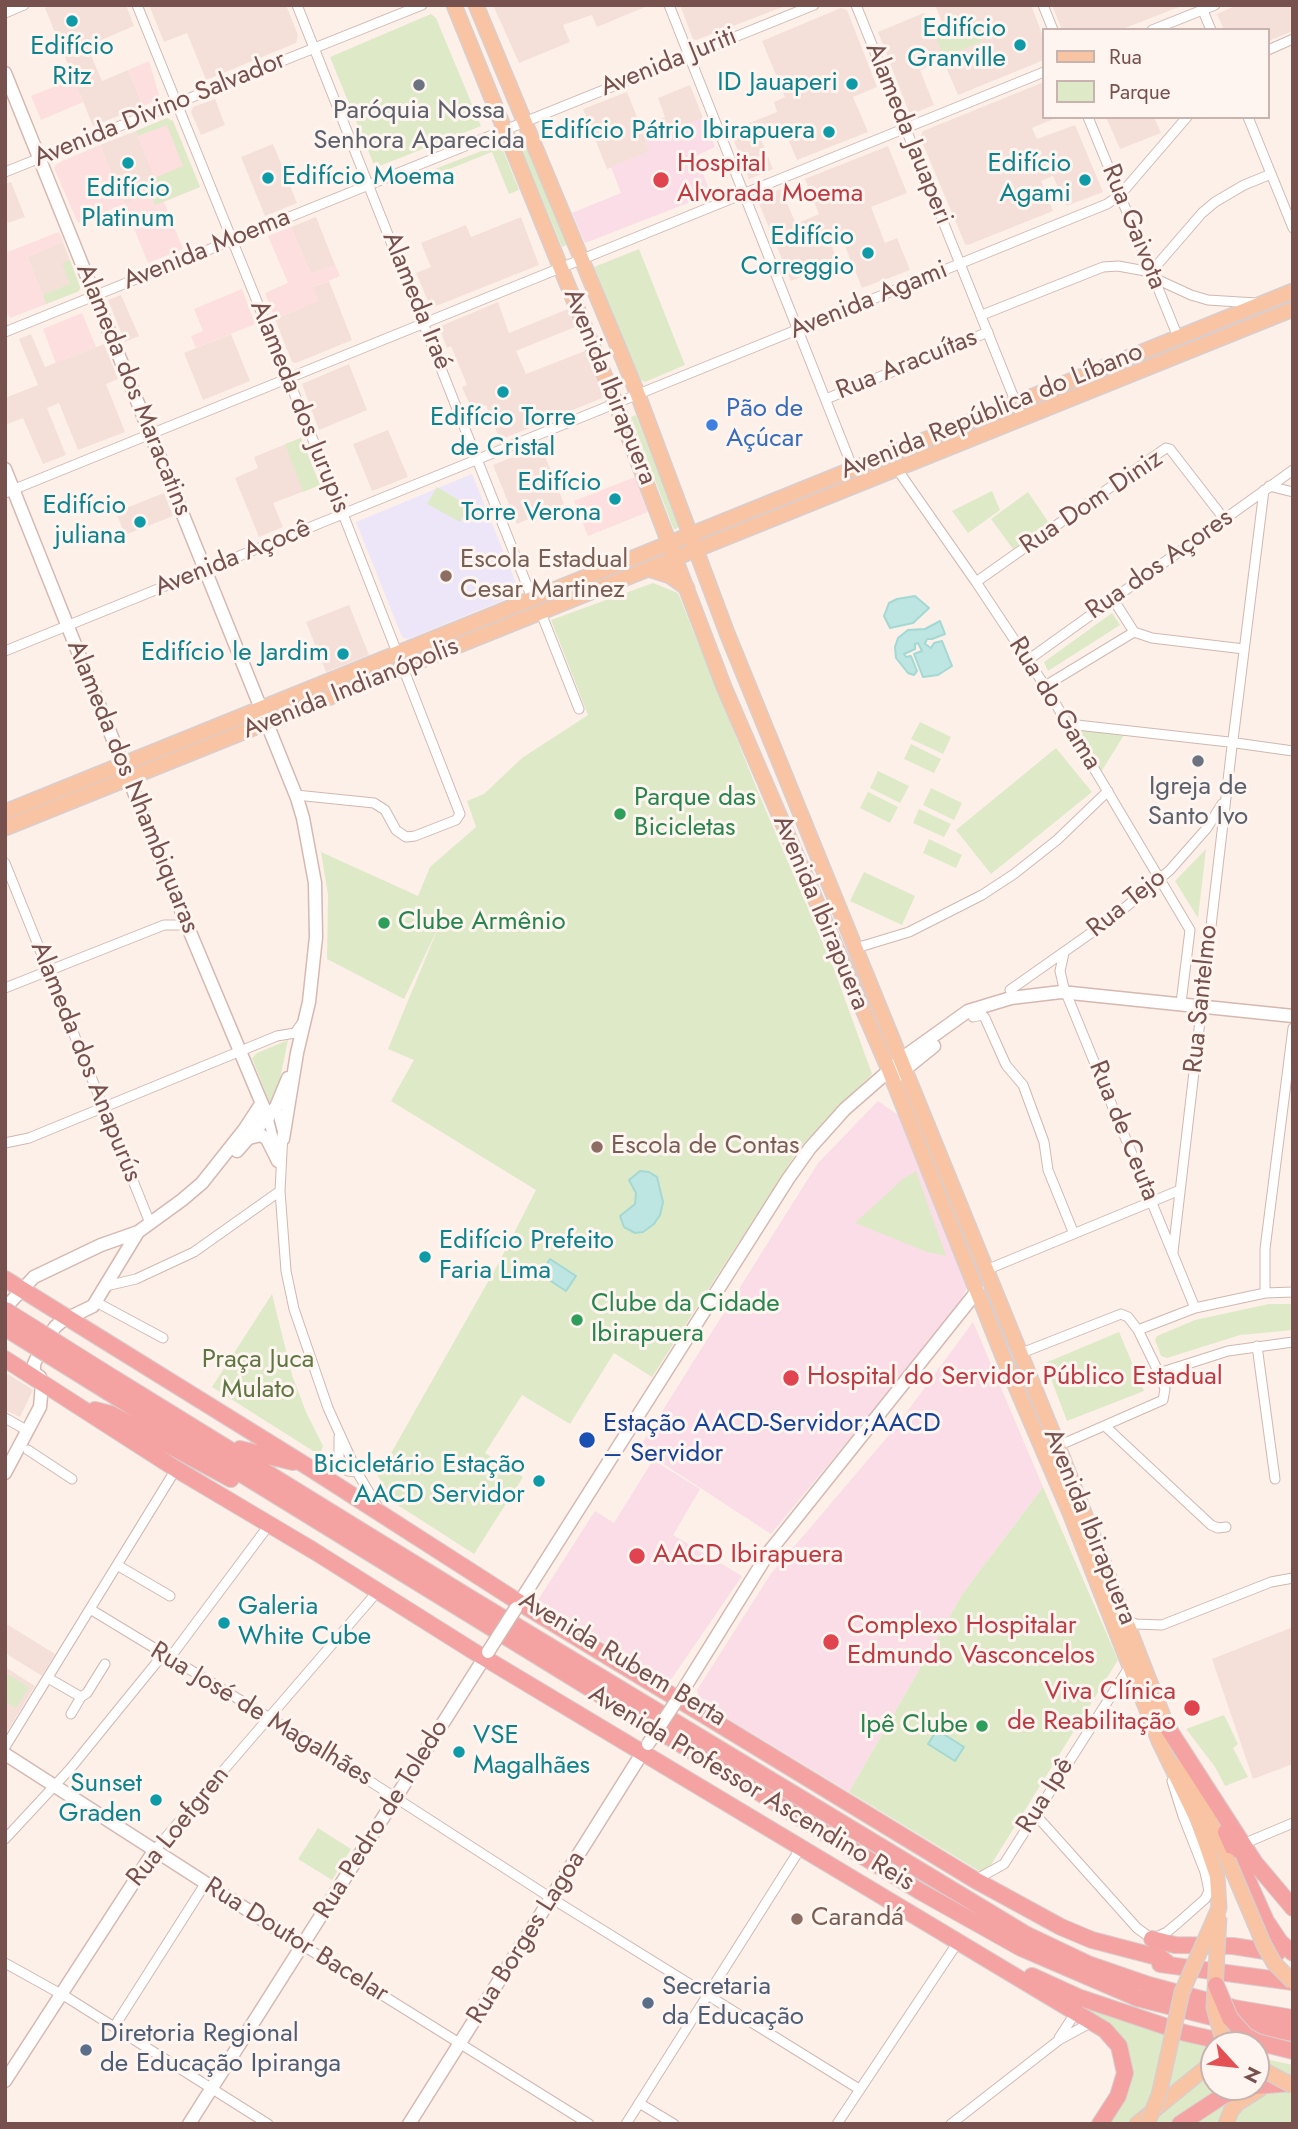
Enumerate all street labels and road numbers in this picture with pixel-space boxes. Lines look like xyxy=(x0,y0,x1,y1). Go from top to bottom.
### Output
street label: Avenida Juriti xyxy=(596,21,742,105)
street label: Alameda Jauaperi xyxy=(857,39,959,229)
street label: Avenida Divino Salvador xyxy=(30,45,290,175)
street label: Rua Gaivota xyxy=(1094,160,1172,294)
street label: Avenida Moema xyxy=(119,202,295,298)
street label: Alameda Iraé xyxy=(374,228,458,374)
street label: Avenida Agami xyxy=(786,255,952,347)
street label: Alameda dos Maracatins xyxy=(68,260,198,520)
street label: Avenida Ibirapuera xyxy=(555,285,663,489)
street label: Alameda dos Jurupis xyxy=(242,296,356,518)
street label: Rua Aracuítas xyxy=(832,323,982,407)
street label: Avenida República do Líbano xyxy=(836,337,1148,487)
street label: Rua Dom Diniz xyxy=(1015,444,1169,562)
street label: Rua dos Açores xyxy=(1081,503,1239,627)
street label: Avenida Açocê xyxy=(150,514,316,604)
street label: Avenida Indianópolis xyxy=(239,631,463,747)
street label: Rua do Gama xyxy=(1001,632,1107,776)
street label: Alameda dos Nhambiquaras xyxy=(59,636,205,938)
street label: Avenida Ibirapuera xyxy=(765,811,875,1015)
street label: Rua Tejo xyxy=(1081,863,1173,945)
street label: Rua Santelmo xyxy=(1179,923,1225,1075)
street label: Alameda dos Anapurús xyxy=(22,937,148,1187)
street label: Rua de Ceuta xyxy=(1081,1056,1165,1206)
street label: Avenida Ibirapuera xyxy=(1035,1425,1143,1629)
street label: Avenida Rubem Berta xyxy=(513,1586,731,1734)
street label: Rua José de Magalhães xyxy=(144,1636,378,1794)
street label: Avenida Professor Ascendino Reis xyxy=(582,1679,920,1899)
street label: Rua Pedro de Toledo xyxy=(308,1715,456,1925)
street label: Rua Ipê xyxy=(1011,1752,1081,1840)
street label: Rua Loefgren xyxy=(121,1761,237,1893)
street label: Rua Borges Lagoa xyxy=(461,1846,593,2030)
street label: Rua Doutor Bacelar xyxy=(198,1872,394,2010)

